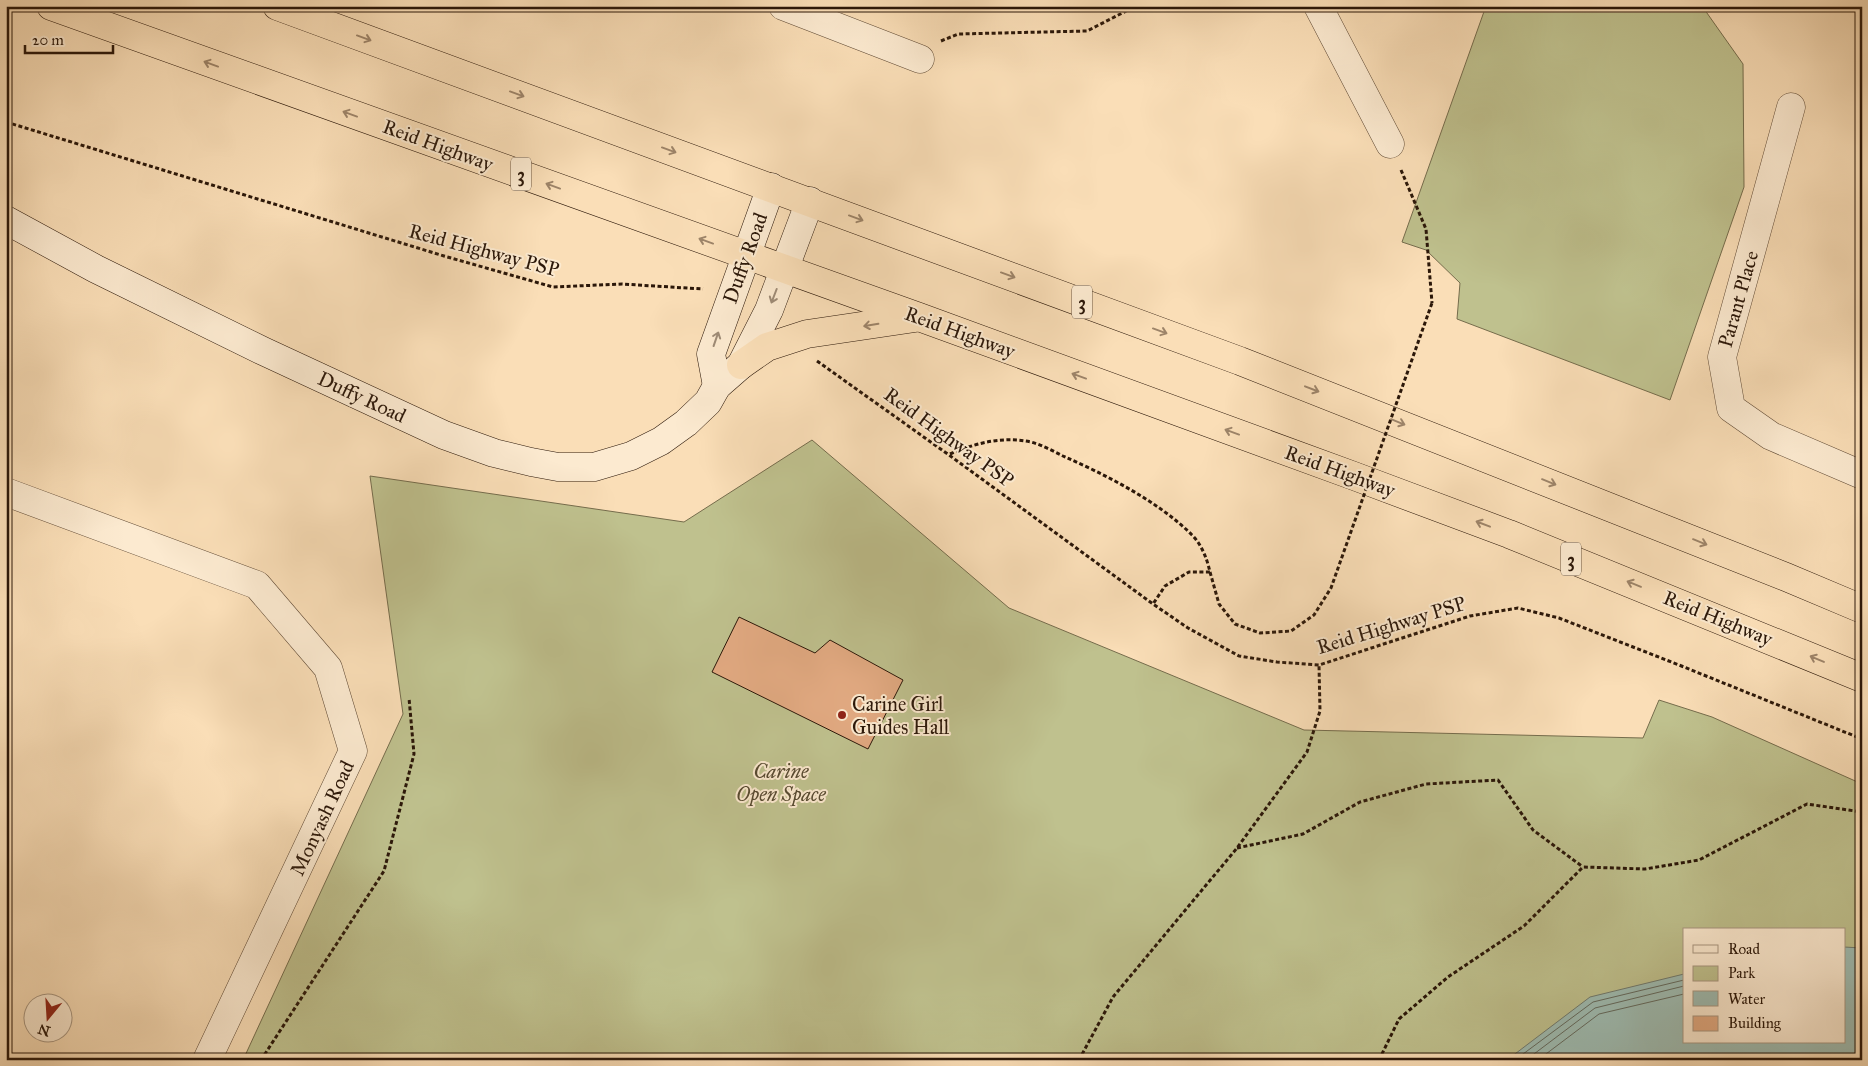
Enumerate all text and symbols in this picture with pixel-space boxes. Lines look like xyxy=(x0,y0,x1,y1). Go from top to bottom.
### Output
scale bar xyxy=(25,22,112,54)
text: 20 m xyxy=(32,31,64,49)
one-way arrow xyxy=(356,34,371,43)
one-way arrow xyxy=(203,59,219,68)
one-way arrow xyxy=(509,90,524,99)
one-way arrow xyxy=(342,108,358,118)
street label: Reid Highway xyxy=(379,114,497,177)
one-way arrow xyxy=(661,146,677,155)
road number: 3 xyxy=(511,157,531,190)
one-way arrow xyxy=(545,181,561,190)
street label: Duffy Road xyxy=(718,209,772,307)
one-way arrow xyxy=(847,214,863,223)
street label: Reid Highway PSP xyxy=(406,218,562,283)
one-way arrow xyxy=(698,235,714,245)
street label: Parant Place xyxy=(1713,248,1763,350)
one-way arrow xyxy=(1000,271,1015,280)
road number: 3 xyxy=(1072,286,1092,318)
one-way arrow xyxy=(769,288,778,303)
street label: Reid Highway xyxy=(901,301,1019,364)
one-way arrow xyxy=(863,320,879,330)
one-way arrow xyxy=(1152,327,1168,336)
one-way arrow xyxy=(712,332,721,347)
street label: Duffy Road xyxy=(314,366,410,428)
one-way arrow xyxy=(1072,371,1088,380)
street label: Reid Highway PSP xyxy=(879,382,1019,493)
one-way arrow xyxy=(1304,385,1319,394)
one-way arrow xyxy=(1390,418,1405,428)
one-way arrow xyxy=(1225,427,1240,436)
street label: Reid Highway xyxy=(1281,440,1399,503)
one-way arrow xyxy=(1541,478,1556,488)
one-way arrow xyxy=(1476,519,1491,528)
one-way arrow xyxy=(1692,538,1707,548)
road number: 3 xyxy=(1561,542,1581,576)
one-way arrow xyxy=(1627,579,1642,589)
street label: Reid Highway xyxy=(1659,585,1777,652)
street label: Reid Highway PSP xyxy=(1314,591,1469,660)
one-way arrow xyxy=(1810,654,1825,663)
place label: Carine Girl Guides Hall xyxy=(852,692,950,739)
marker: Carine Girl Guides Hall xyxy=(836,709,848,721)
street label: Monyash Road xyxy=(285,757,359,879)
park label: Carine Open Space xyxy=(736,759,826,807)
legend xyxy=(1683,928,1846,1044)
text: Road xyxy=(1728,940,1760,958)
text: Park xyxy=(1728,964,1755,982)
text: Water xyxy=(1728,990,1765,1008)
north arrow xyxy=(22,994,72,1044)
text: Building xyxy=(1728,1014,1782,1032)
text: N xyxy=(36,1020,52,1040)

